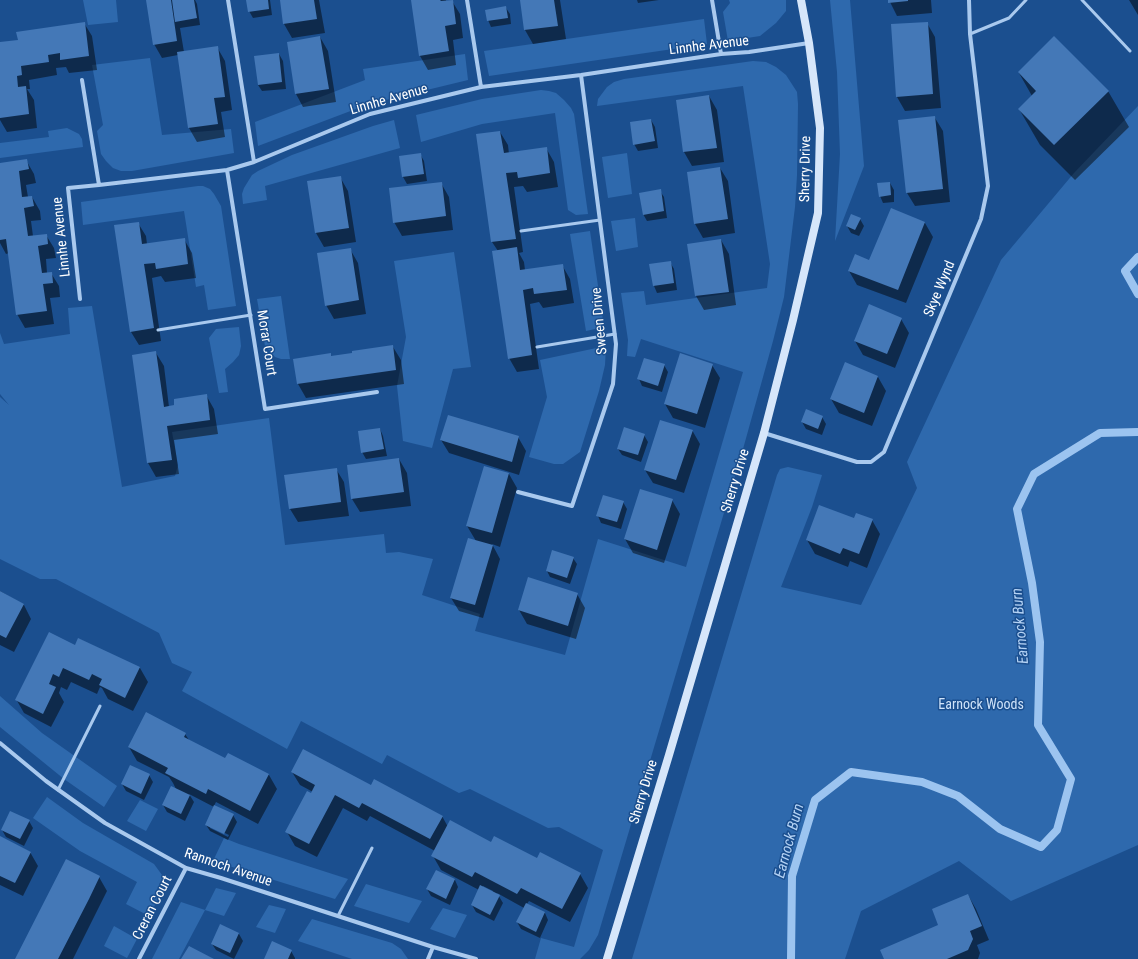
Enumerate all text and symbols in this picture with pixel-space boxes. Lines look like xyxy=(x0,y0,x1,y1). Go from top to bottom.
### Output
street label: Linnhe Avenue xyxy=(668,33,750,59)
street label: Linnhe Avenue xyxy=(348,81,430,119)
street label: Sherry Drive xyxy=(797,136,815,202)
street label: Linnhe Avenue xyxy=(49,196,75,278)
street label: Skye Wynd xyxy=(921,258,959,320)
street label: Sween Drive xyxy=(589,287,611,355)
street label: Morar Court xyxy=(253,309,279,377)
street label: Sherry Drive xyxy=(718,447,754,515)
water label: Earnock Burn xyxy=(1009,587,1033,665)
park label: Earnock Woods xyxy=(938,697,1024,713)
street label: Sherry Drive xyxy=(626,758,662,826)
water label: Earnock Burn xyxy=(771,802,809,880)
street label: Rannoch Avenue xyxy=(182,845,274,891)
street label: Creran Court xyxy=(130,873,176,943)

